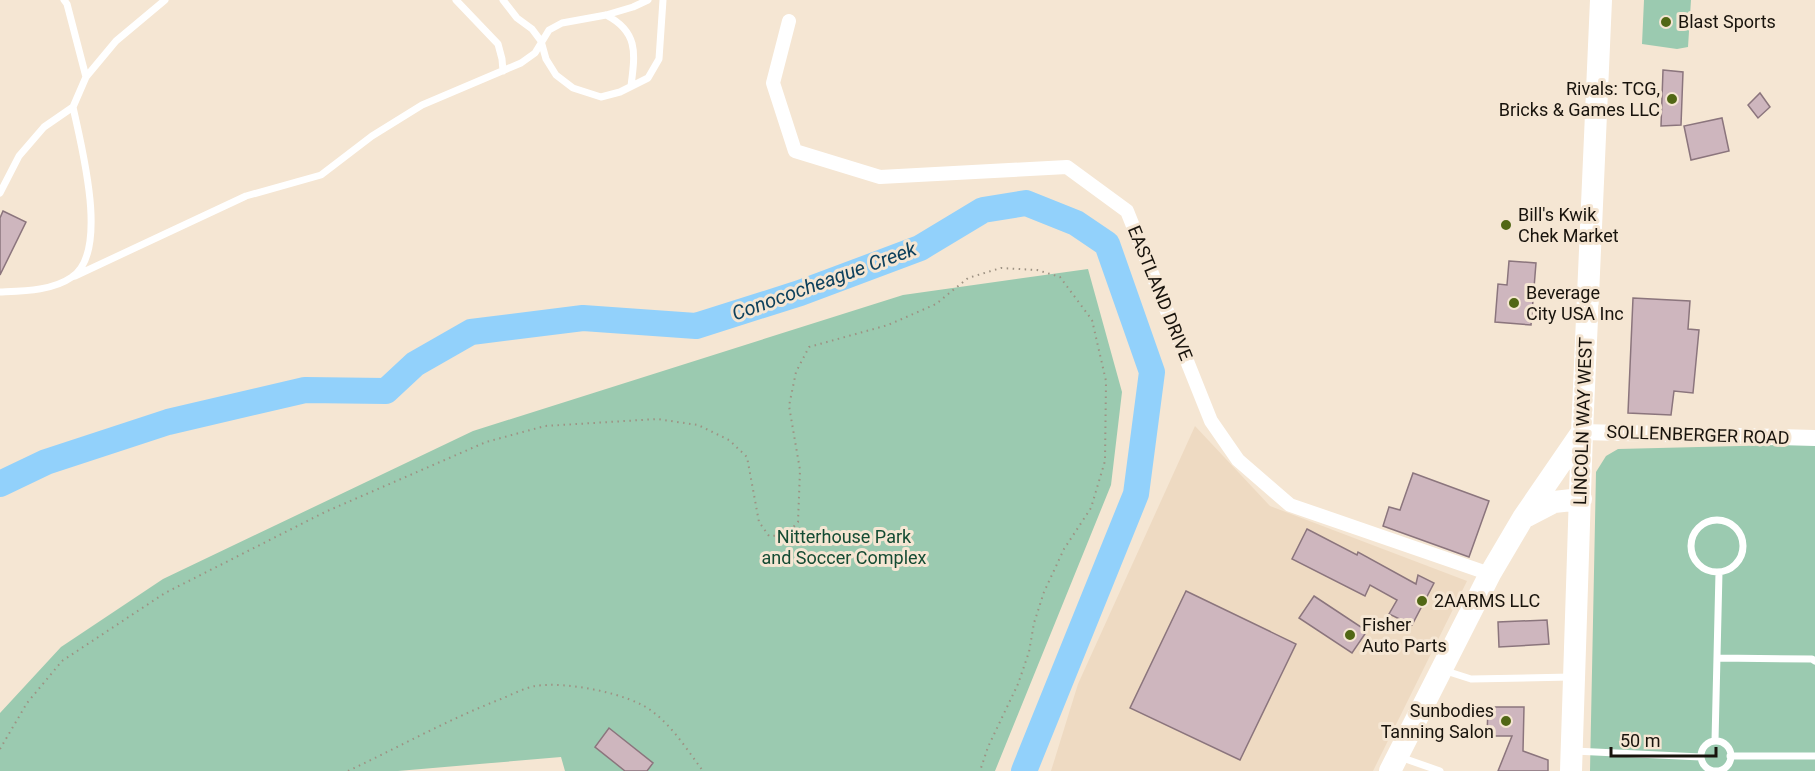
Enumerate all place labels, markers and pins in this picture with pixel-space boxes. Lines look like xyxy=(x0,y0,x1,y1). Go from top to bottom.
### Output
place label: Blast Sports xyxy=(1678,11,1776,32)
marker: Blast Sports xyxy=(1659,15,1673,29)
place label: Rivals: TCG, Bricks & Games LLC xyxy=(1499,78,1660,120)
marker: Rivals: TCG, Bricks & Games LLC xyxy=(1665,92,1679,106)
place label: Bill's Kwik Chek Market xyxy=(1518,204,1619,246)
marker: Bill's Kwik Chek Market xyxy=(1499,218,1513,232)
place label: Beverage City USA Inc xyxy=(1526,282,1624,324)
marker: Beverage City USA Inc xyxy=(1507,296,1521,310)
place label: 2AARMS LLC xyxy=(1434,590,1540,611)
marker: 2AARMS LLC xyxy=(1415,594,1429,608)
place label: Fisher Auto Parts xyxy=(1362,614,1447,656)
marker: Fisher Auto Parts xyxy=(1343,628,1357,642)
place label: Sunbodies Tanning Salon xyxy=(1381,700,1494,742)
marker: Sunbodies Tanning Salon xyxy=(1499,714,1513,728)

